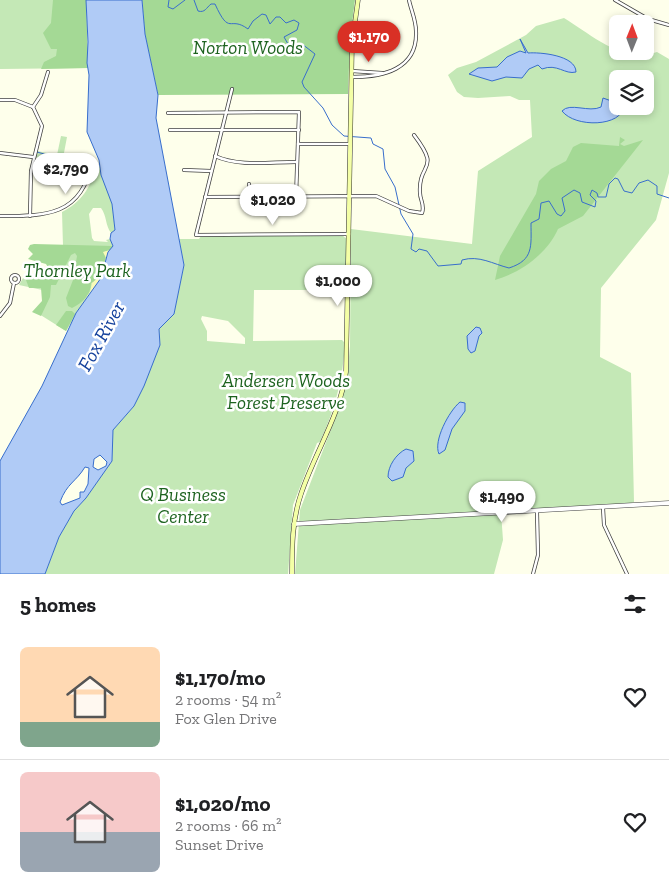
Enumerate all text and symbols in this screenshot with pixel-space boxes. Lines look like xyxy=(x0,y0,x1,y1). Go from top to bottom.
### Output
north arrow xyxy=(609,15,654,60)
map controls xyxy=(609,15,654,115)
pin: $1,170 xyxy=(328,20,410,63)
text: $1,170 xyxy=(348,27,390,46)
park label: Norton Woods xyxy=(193,36,303,59)
button: layers xyxy=(609,70,654,115)
pin: $2,790 xyxy=(25,152,107,195)
text: $2,790 xyxy=(43,159,89,178)
pin: $1,020 xyxy=(232,184,314,226)
text: $1,020 xyxy=(251,190,295,209)
park label: Thornley Park xyxy=(23,259,131,282)
pin: $1,000 xyxy=(297,264,379,307)
text: $1,000 xyxy=(315,271,361,290)
water label: Fox River xyxy=(72,297,130,375)
park label: Andersen Woods Forest Preserve xyxy=(221,369,350,414)
pin: $1,490 xyxy=(461,480,543,523)
park label: Q Business Center xyxy=(140,483,226,528)
text: $1,490 xyxy=(480,487,524,506)
icon: filters xyxy=(621,590,649,618)
text: 5 homes xyxy=(20,592,96,617)
text: $1,170/mo xyxy=(175,665,266,690)
icon: home xyxy=(60,667,120,727)
icon: heart xyxy=(621,683,649,711)
text: 2 rooms · 54 m² xyxy=(175,690,281,709)
text: Fox Glen Drive xyxy=(175,709,277,728)
text: $1,020/mo xyxy=(175,791,270,816)
icon: home xyxy=(60,792,120,852)
icon: heart xyxy=(621,808,649,836)
text: 2 rooms · 66 m² xyxy=(175,816,282,835)
text: Sunset Drive xyxy=(175,835,263,854)

